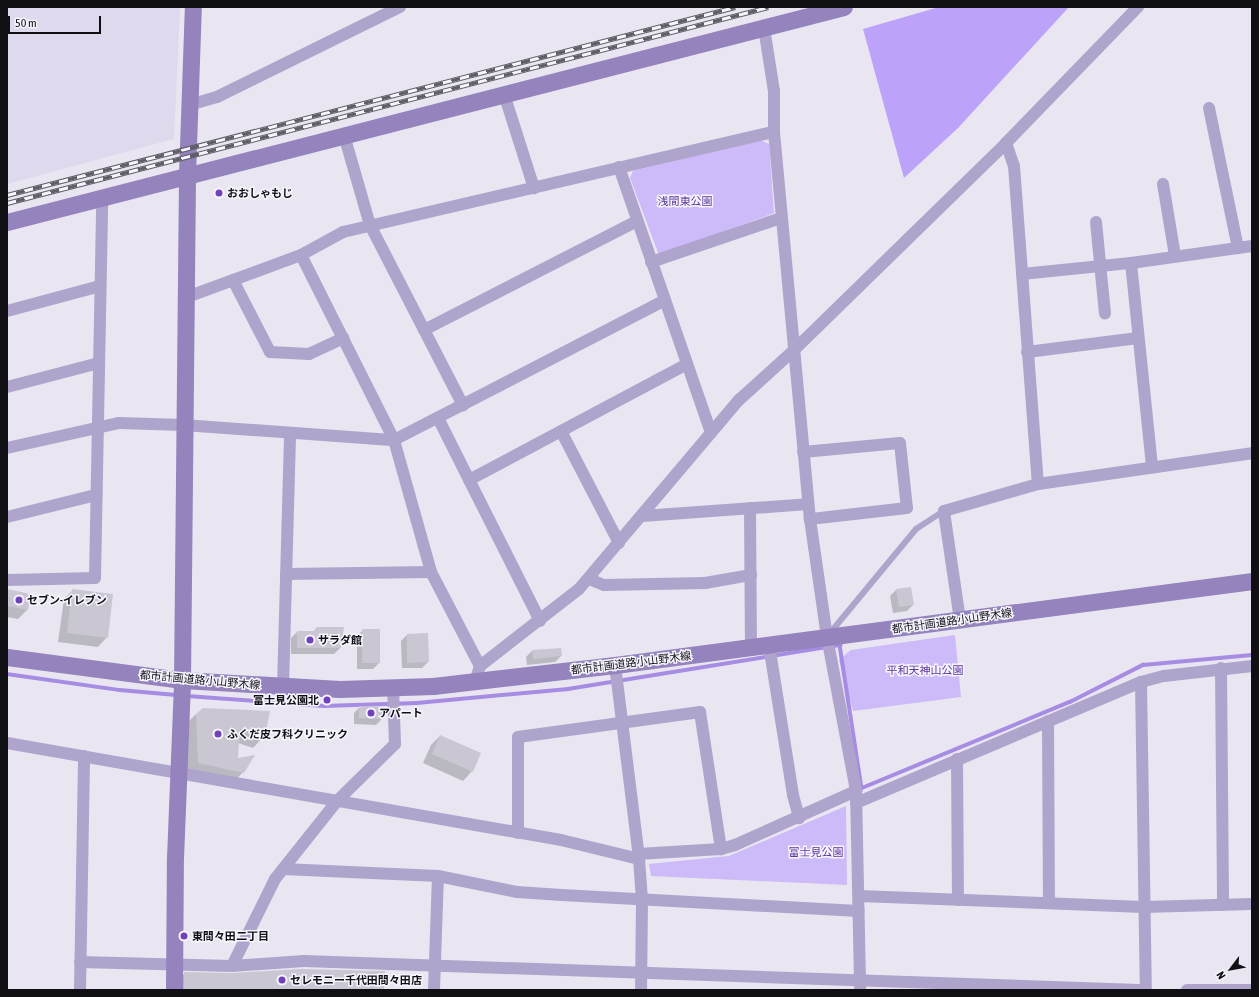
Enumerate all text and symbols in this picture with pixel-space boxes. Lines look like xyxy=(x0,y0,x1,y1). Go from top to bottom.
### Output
scale bar xyxy=(10,8,103,34)
text: 50 m xyxy=(15,16,37,30)
place label: おおしゃもじ xyxy=(227,186,293,200)
marker: おおしゃもじ xyxy=(214,188,224,198)
park label: 浅間東公園 xyxy=(658,194,712,208)
place label: セブン-イレブン xyxy=(27,593,107,607)
marker: セブン-イレブン xyxy=(14,595,24,605)
street label: 都市計画道路小山野木線 xyxy=(891,606,1013,636)
place label: サラダ館 xyxy=(318,633,362,647)
marker: サラダ館 xyxy=(305,635,315,645)
street label: 都市計画道路小山野木線 xyxy=(570,649,692,677)
park label: 平和天神山公園 xyxy=(887,663,963,677)
street label: 都市計画道路小山野木線 xyxy=(139,668,261,692)
place label: 富士見公園北 xyxy=(253,693,319,707)
marker: 富士見公園北 xyxy=(322,695,332,705)
place label: アパート xyxy=(379,706,423,720)
marker: アパート xyxy=(366,708,376,718)
place label: ふくだ皮フ科クリニック xyxy=(227,727,348,741)
marker: ふくだ皮フ科クリニック xyxy=(212,728,224,740)
park label: 富士見公園 xyxy=(789,845,843,859)
place label: 東間々田二丁目 xyxy=(192,929,269,943)
marker: 東間々田二丁目 xyxy=(179,931,189,941)
north arrow xyxy=(1211,949,1251,989)
text: N xyxy=(1214,969,1228,981)
place label: セレモニー千代田間々田店 xyxy=(290,973,422,987)
marker: セレモニー千代田間々田店 xyxy=(277,975,287,985)

